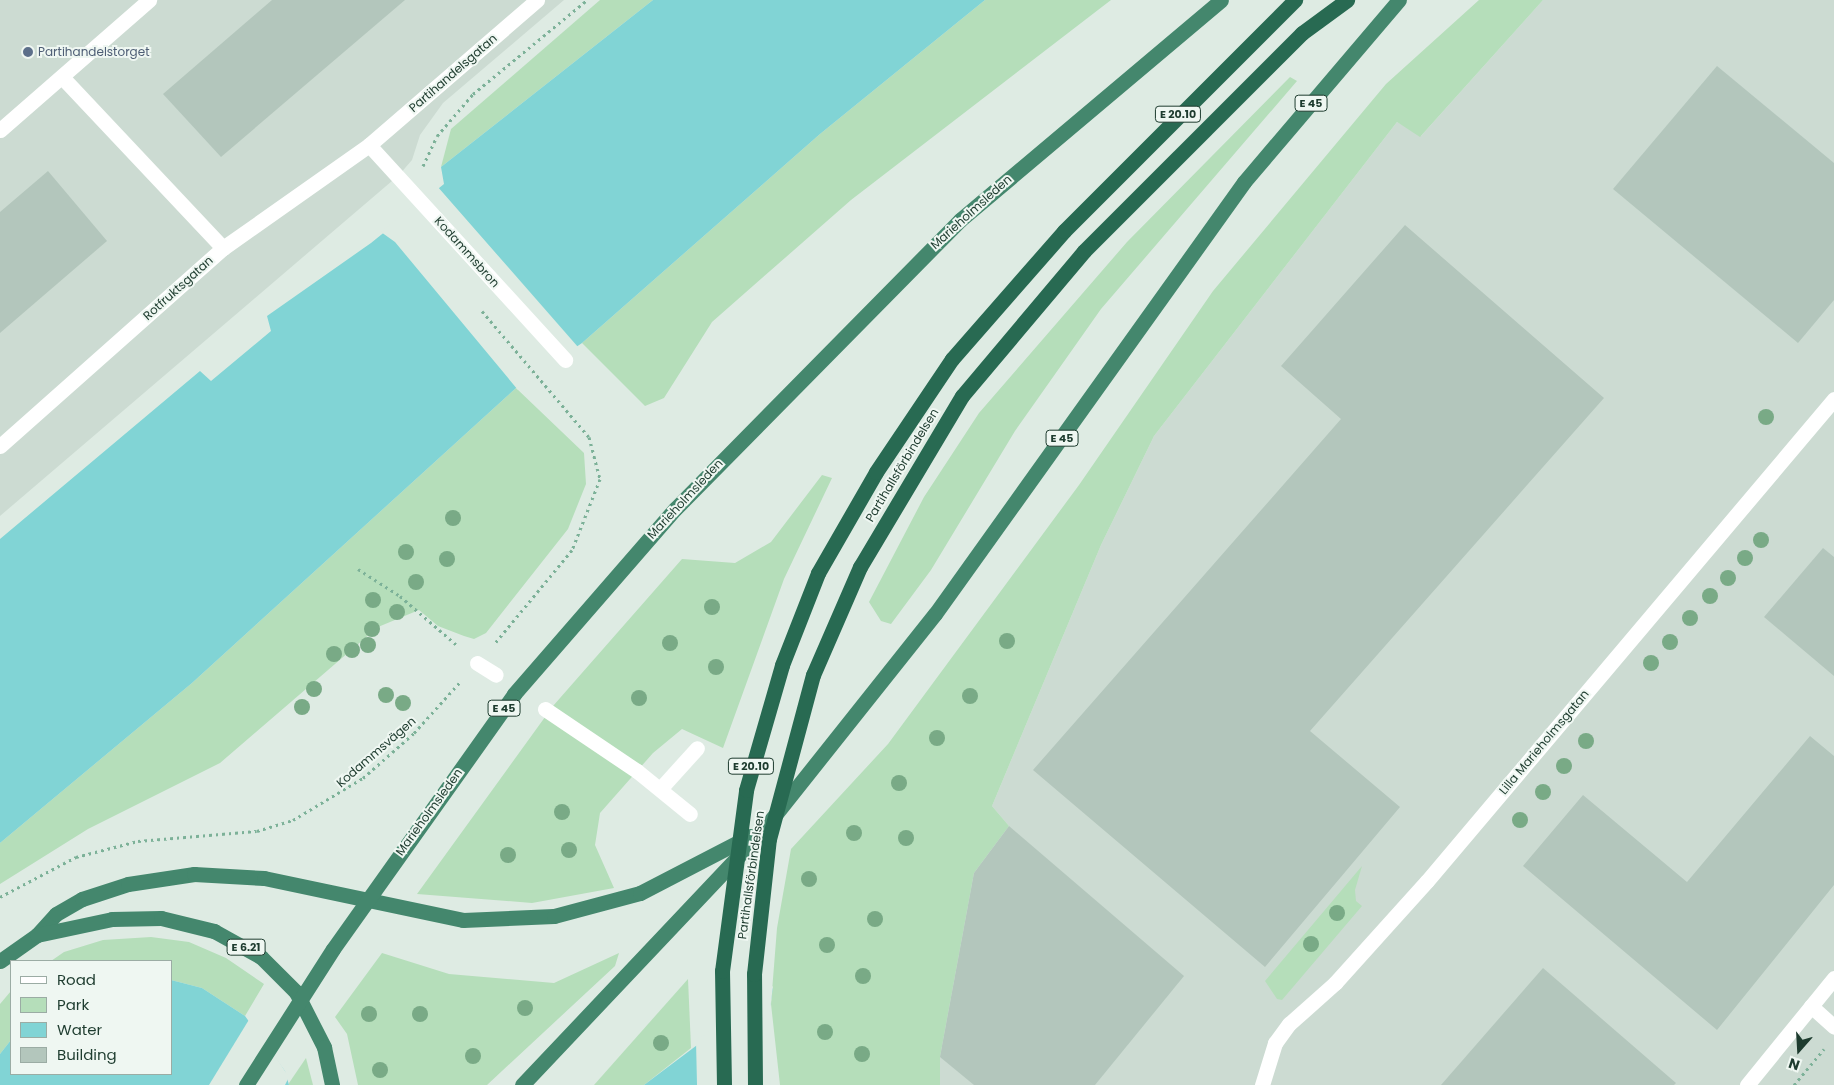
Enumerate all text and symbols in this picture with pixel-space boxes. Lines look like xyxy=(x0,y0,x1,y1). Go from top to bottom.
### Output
street label: Partihandelsgatan xyxy=(406,31,500,115)
place label: Partihandelstorget xyxy=(38,45,150,59)
marker: Partihandelstorget xyxy=(22,46,34,58)
road number: E 45 xyxy=(1294,95,1328,112)
road number: E 20.10 xyxy=(1154,106,1202,122)
street label: Marieholmsleden xyxy=(928,172,1014,252)
street label: Kodammsbron xyxy=(432,214,502,290)
street label: Rotfruktsgatan xyxy=(140,253,216,323)
street label: Partihallsförbindelsen xyxy=(862,406,942,524)
road number: E 45 xyxy=(1044,429,1080,446)
street label: Marieholmsleden xyxy=(644,456,726,542)
street label: Lilla Marieholmsgatan xyxy=(1496,687,1592,797)
road number: E 45 xyxy=(486,700,522,716)
street label: Kodammsvägen xyxy=(333,714,419,790)
road number: E 20.10 xyxy=(727,758,775,774)
street label: Marieholmsleden xyxy=(393,766,465,858)
street label: Partihallsförbindelsen xyxy=(735,810,767,940)
road number: E 6.21 xyxy=(226,939,266,956)
legend xyxy=(10,960,172,1075)
text: Road xyxy=(57,969,96,990)
text: Park xyxy=(57,994,89,1015)
text: Water xyxy=(57,1019,102,1040)
north arrow xyxy=(1774,1025,1824,1075)
text: Building xyxy=(57,1044,117,1065)
text: N xyxy=(1786,1053,1802,1075)

